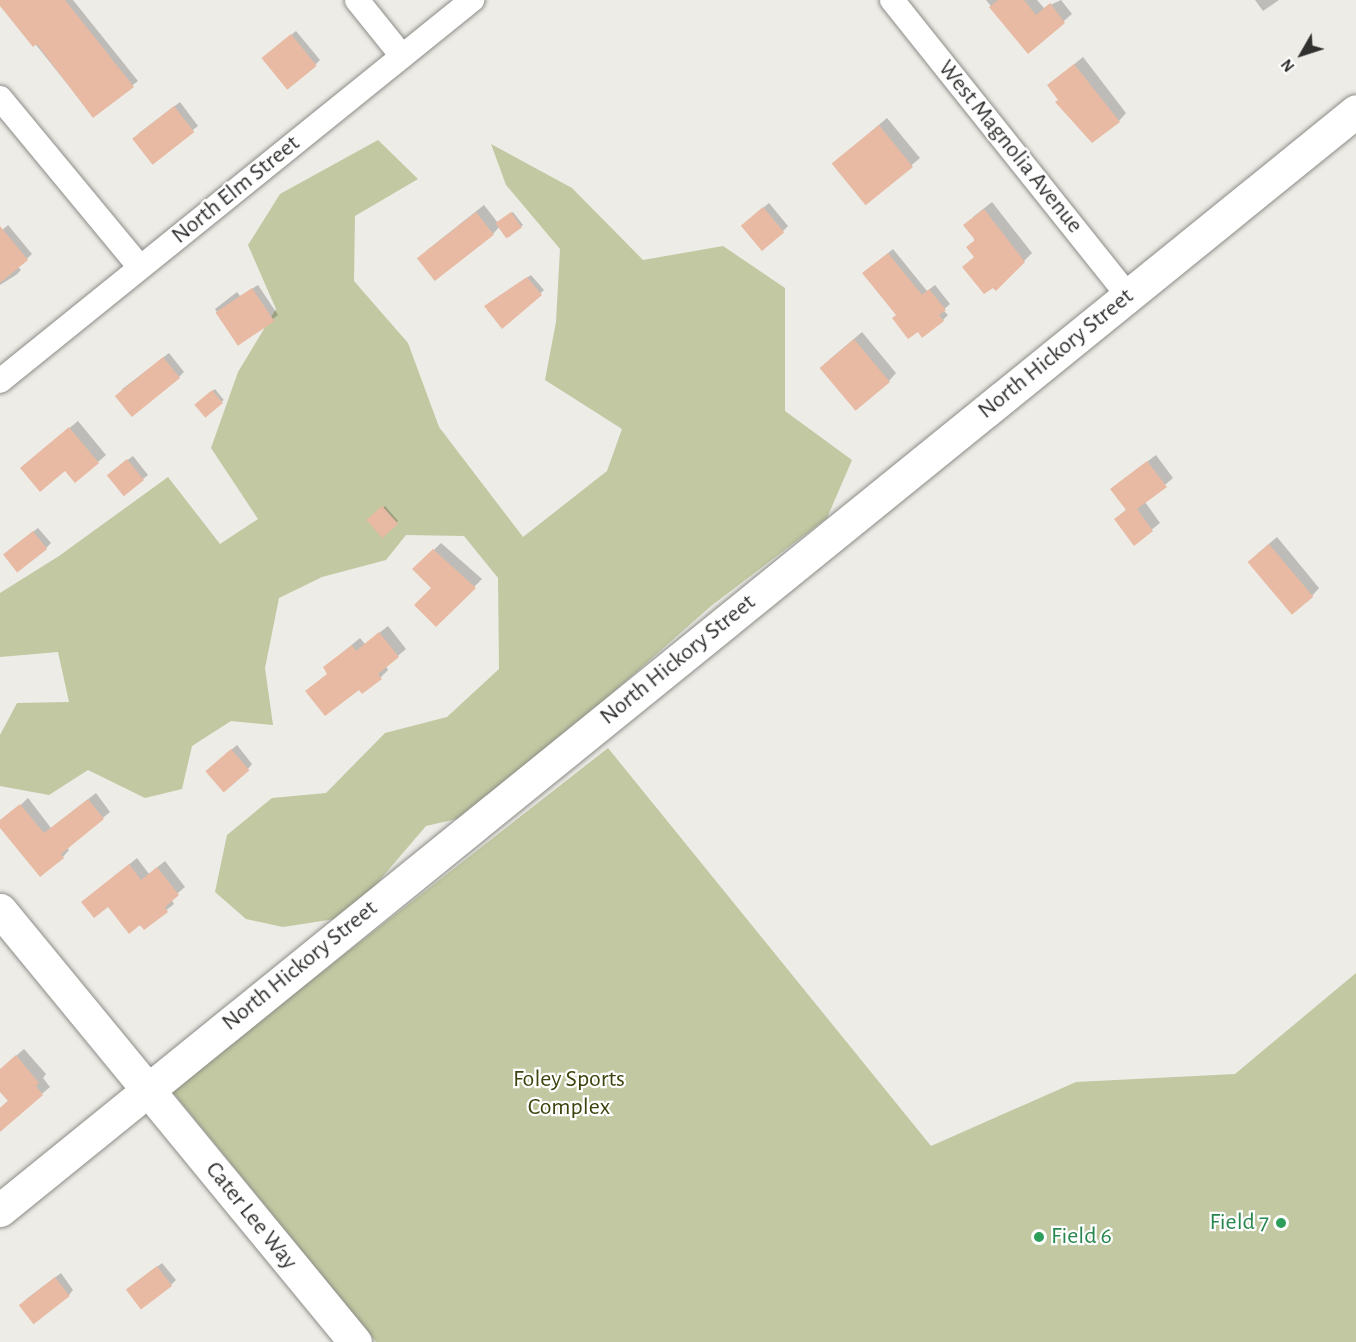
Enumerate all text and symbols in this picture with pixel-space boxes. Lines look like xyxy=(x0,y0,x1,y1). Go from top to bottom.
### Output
north arrow xyxy=(1272,24,1332,84)
street label: West Magnolia Avenue xyxy=(931,55,1089,239)
text: N xyxy=(1278,56,1298,75)
street label: North Elm Street xyxy=(166,130,306,250)
street label: North Hickory Street xyxy=(972,283,1140,425)
street label: North Hickory Street xyxy=(594,589,762,731)
street label: North Hickory Street xyxy=(216,895,384,1037)
park label: Foley Sports Complex xyxy=(513,1066,625,1122)
street label: Cater Lee Way xyxy=(199,1156,303,1276)
place label: Field 7 xyxy=(1209,1209,1269,1237)
marker: Field 7 xyxy=(1274,1216,1288,1230)
place label: Field 6 xyxy=(1051,1223,1112,1251)
marker: Field 6 xyxy=(1032,1230,1046,1244)

